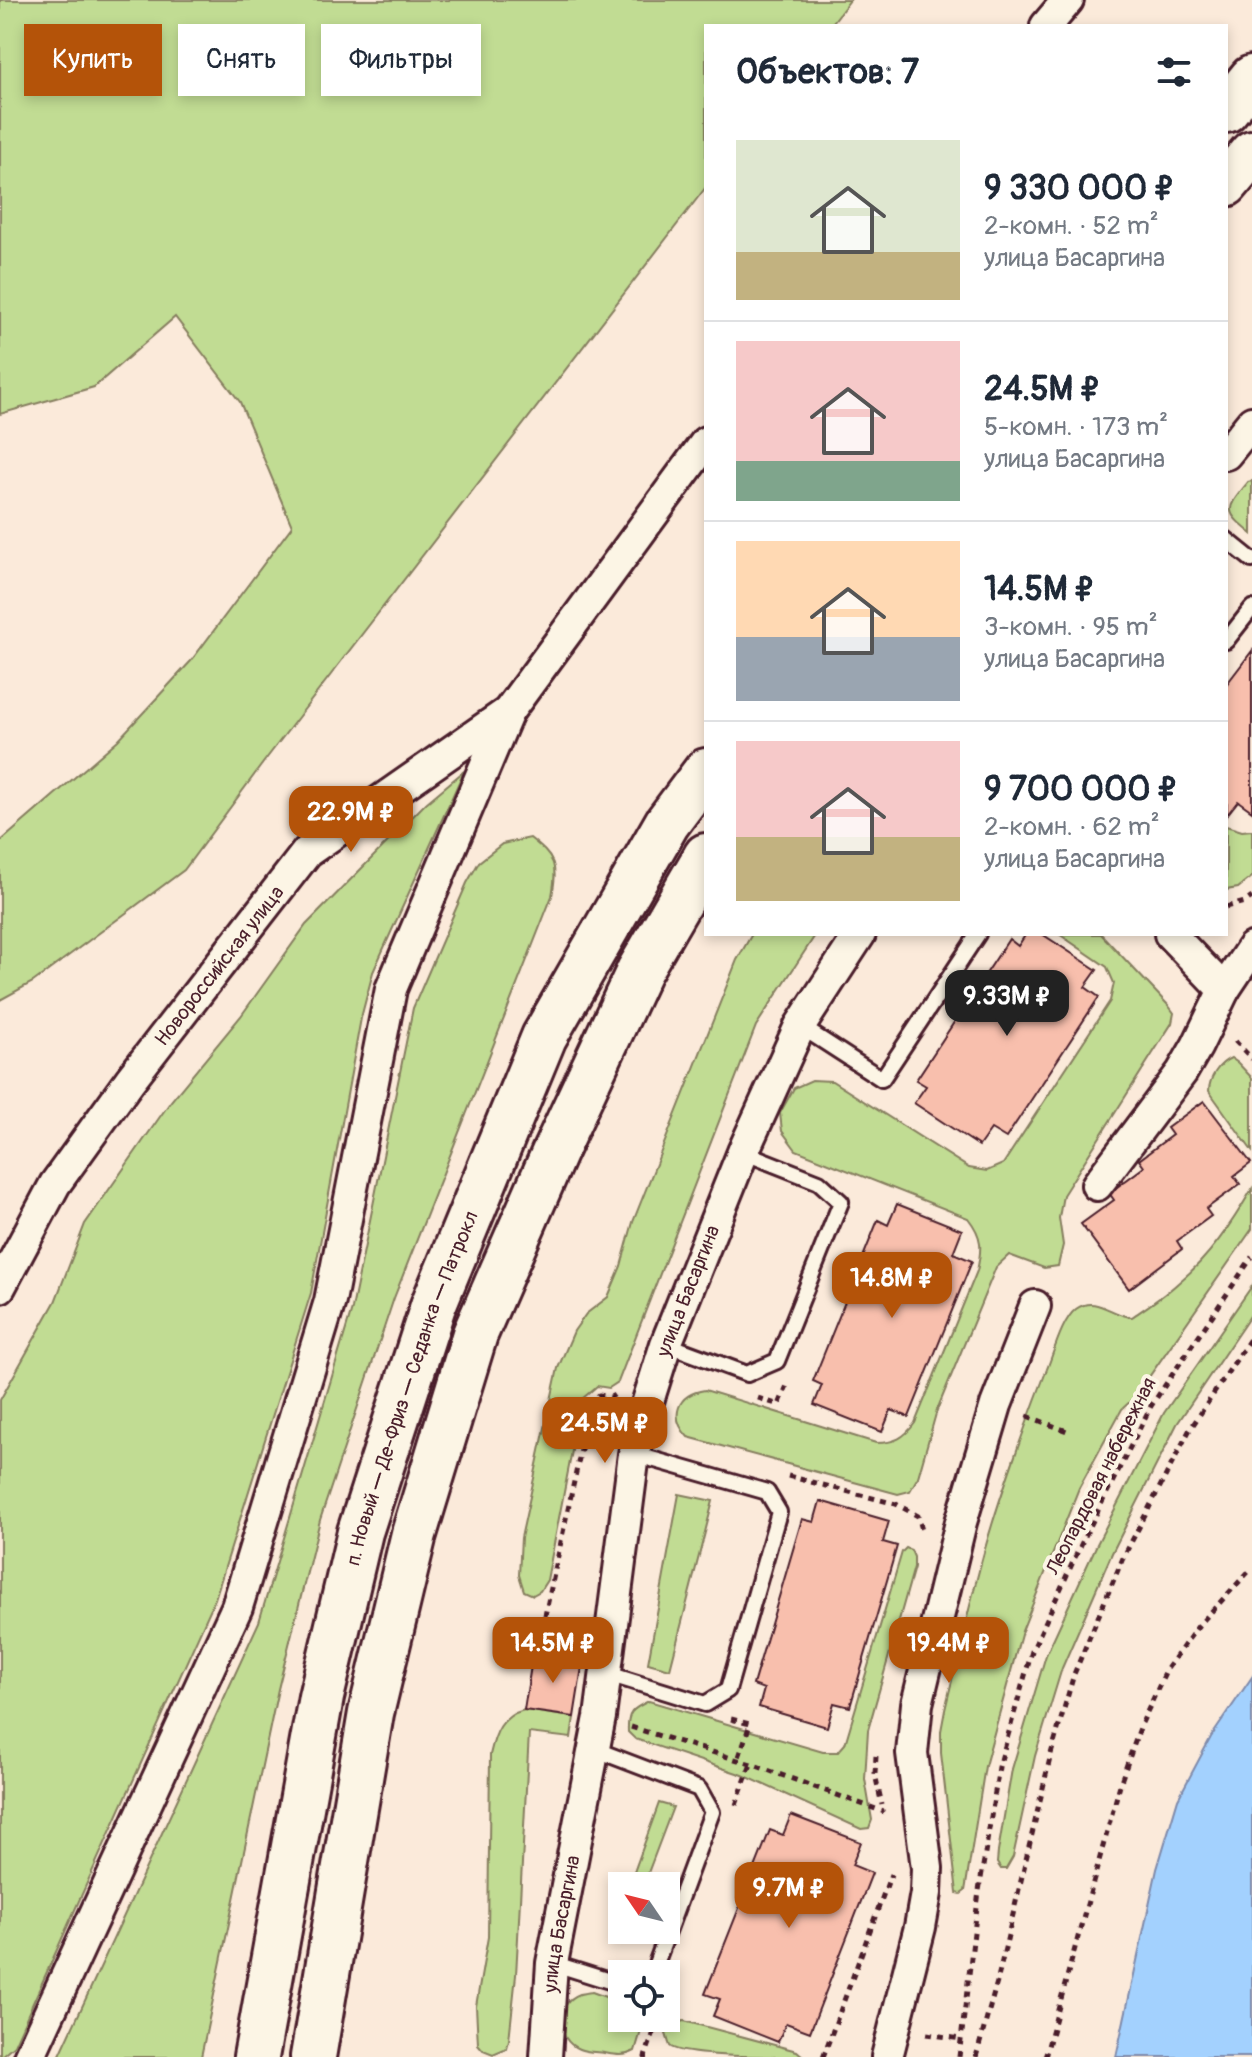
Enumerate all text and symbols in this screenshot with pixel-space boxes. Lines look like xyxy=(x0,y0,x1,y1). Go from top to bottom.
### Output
chip: Купить xyxy=(24,24,162,96)
chip: Снять xyxy=(178,24,305,96)
chip: Фильтры xyxy=(321,24,481,96)
icon: filters xyxy=(1152,50,1196,94)
text: Объектов: 7 xyxy=(736,51,919,94)
text: 9 330 000 ₽ xyxy=(984,167,1175,210)
icon: home xyxy=(800,172,896,268)
text: 2-комн. · 52 m² xyxy=(984,210,1159,242)
text: улица Басаргина xyxy=(984,242,1165,274)
text: 24.5M ₽ xyxy=(984,368,1101,411)
icon: home xyxy=(800,373,896,469)
text: 5-комн. · 173 m² xyxy=(984,411,1168,443)
text: улица Басаргина xyxy=(984,443,1165,475)
text: 14.5M ₽ xyxy=(984,568,1095,611)
icon: home xyxy=(800,573,896,669)
text: 3-комн. · 95 m² xyxy=(984,611,1158,643)
text: улица Басаргина xyxy=(984,643,1165,675)
text: 9 700 000 ₽ xyxy=(984,768,1178,811)
icon: home xyxy=(800,773,896,869)
pin: 22.9M ₽ xyxy=(277,786,425,854)
text: 22.9M ₽ xyxy=(307,796,395,828)
text: 2-комн. · 62 m² xyxy=(984,811,1160,843)
text: улица Басаргина xyxy=(984,843,1165,875)
street label: Новороссийская улица xyxy=(149,880,289,1051)
pin: 9.33M ₽ xyxy=(933,970,1081,1038)
text: 9.33M ₽ xyxy=(963,980,1051,1012)
street label: п. Новый — Де-Фриз — Седанка — Патрокл xyxy=(340,1207,483,1568)
street label: улица Басаргина xyxy=(650,1221,725,1361)
pin: 14.8M ₽ xyxy=(818,1252,966,1320)
text: 14.8M ₽ xyxy=(850,1262,934,1294)
street label: Леопардовая набережная xyxy=(1040,1373,1162,1580)
pin: 24.5M ₽ xyxy=(531,1397,679,1465)
text: 24.5M ₽ xyxy=(560,1407,650,1439)
pin: 14.5M ₽ xyxy=(479,1617,627,1685)
pin: 19.4M ₽ xyxy=(875,1617,1023,1685)
text: 14.5M ₽ xyxy=(511,1627,596,1659)
text: 19.4M ₽ xyxy=(907,1627,991,1659)
street label: улица Басаргина xyxy=(538,1853,585,1995)
pin: 9.7M ₽ xyxy=(724,1862,854,1930)
north arrow xyxy=(608,1872,680,1944)
map controls xyxy=(608,1872,680,2032)
text: 9.7M ₽ xyxy=(753,1872,825,1904)
button: locate xyxy=(608,1960,680,2032)

